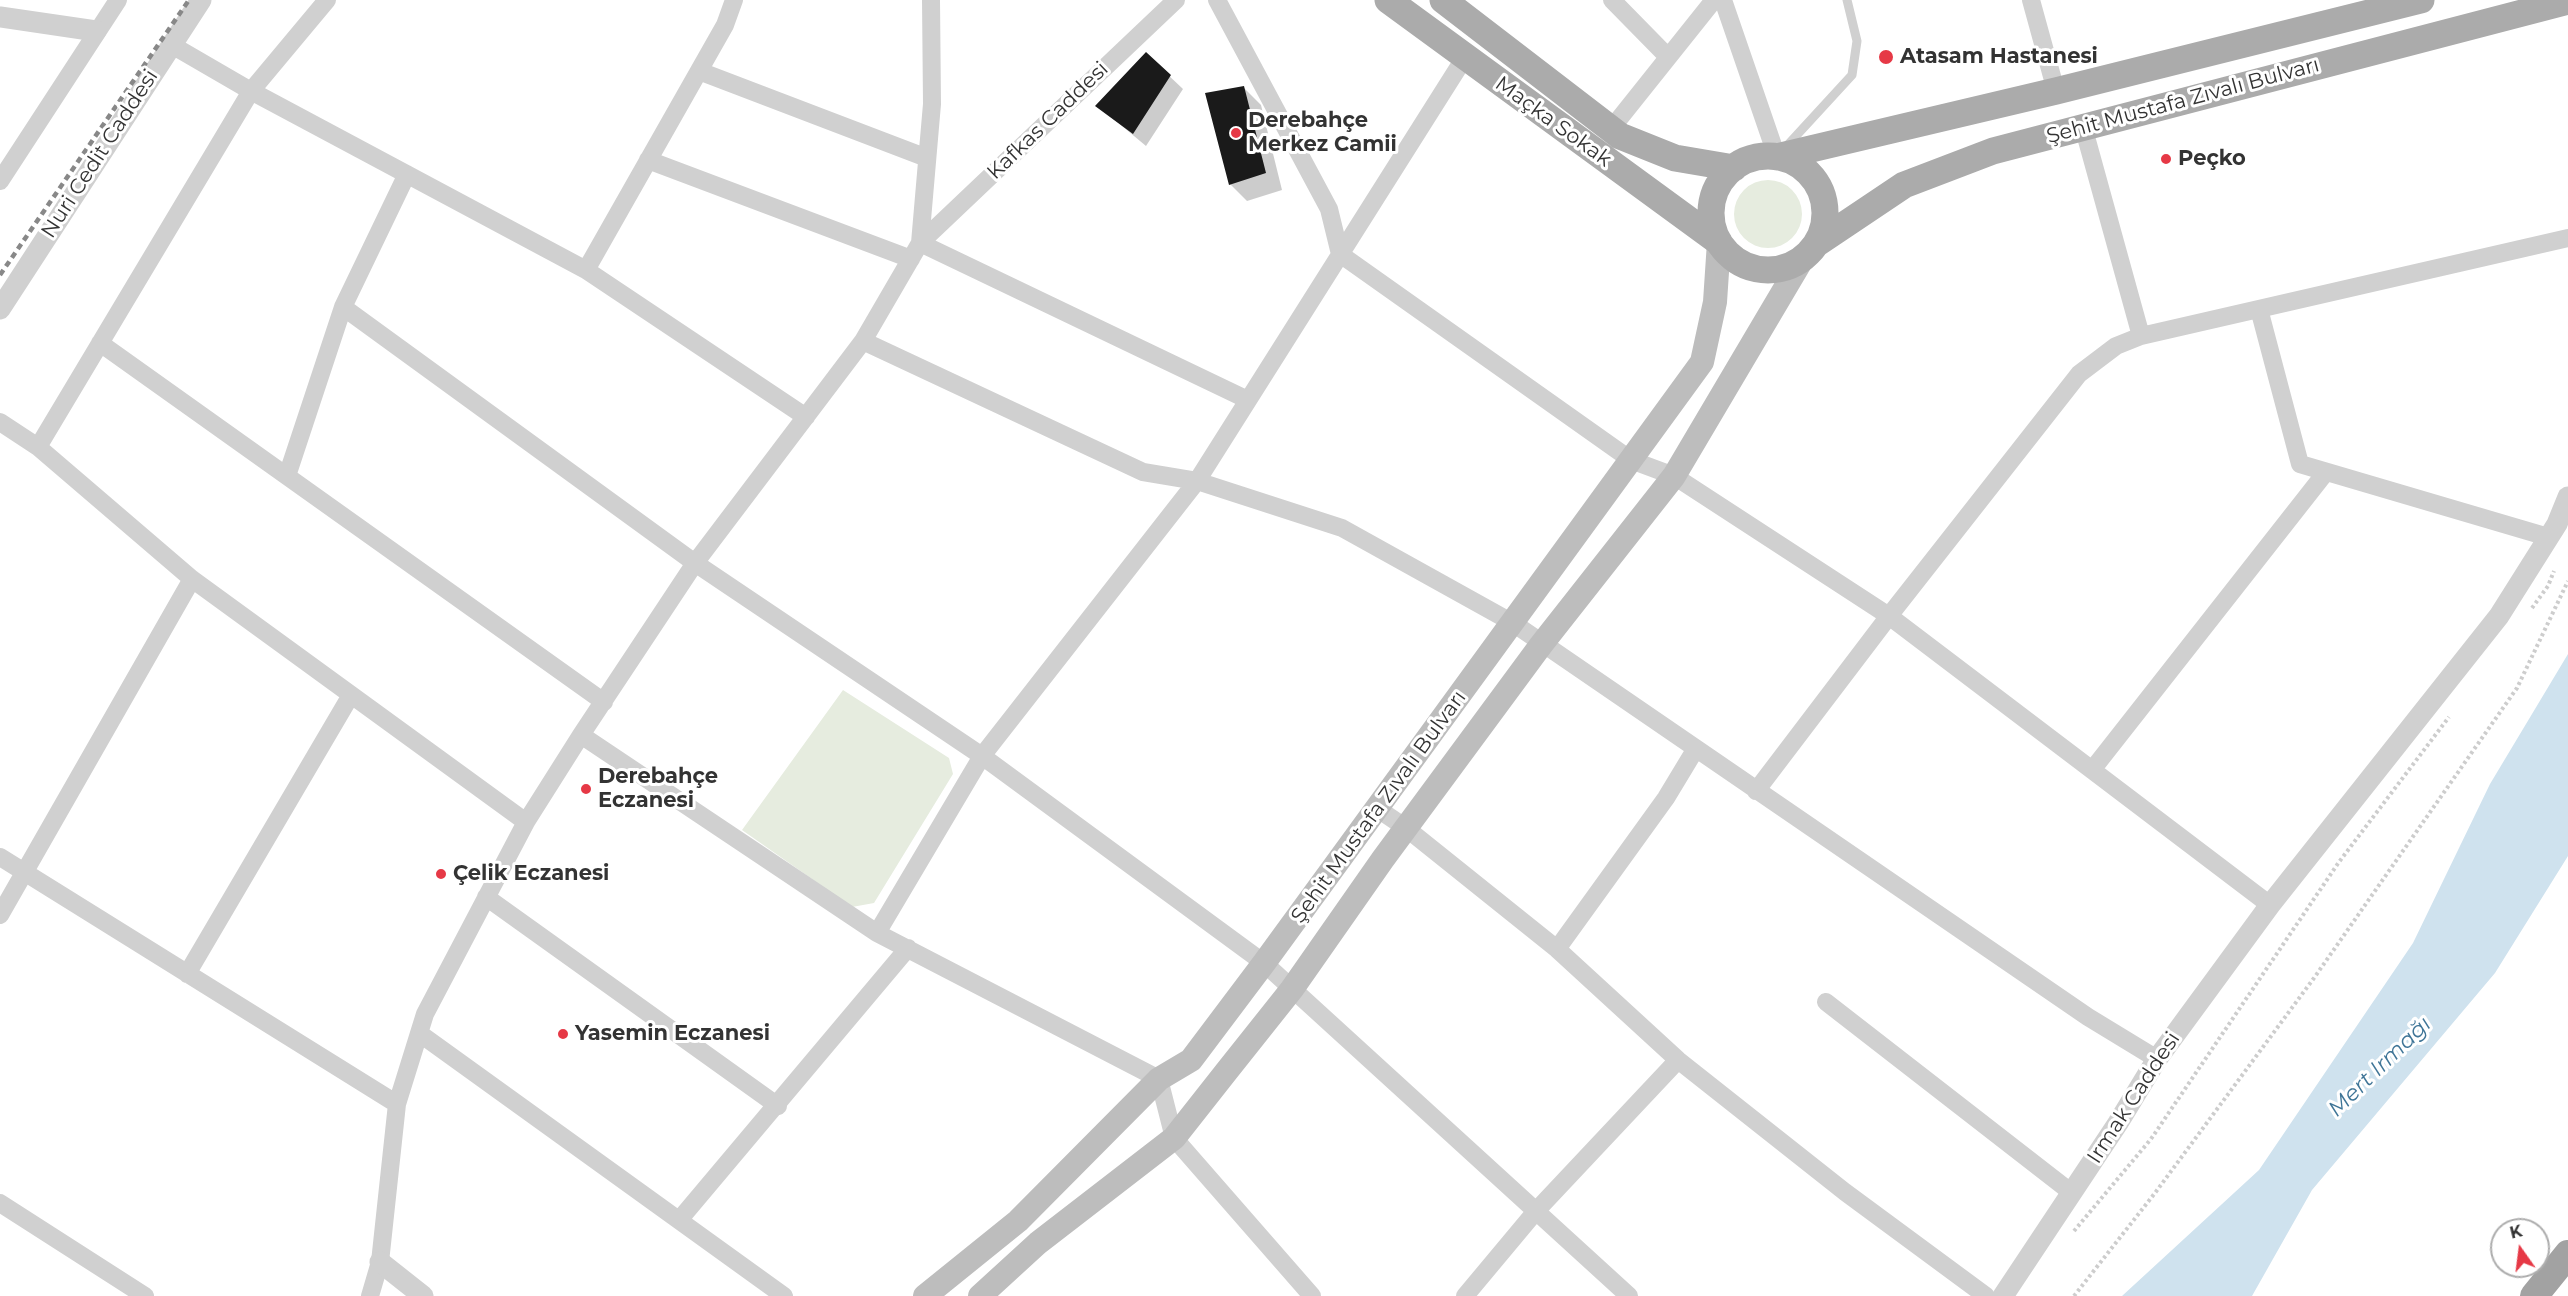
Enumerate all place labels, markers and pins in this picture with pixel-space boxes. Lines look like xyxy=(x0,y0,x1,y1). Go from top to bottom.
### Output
place label: Atasam Hastanesi xyxy=(1900,44,2098,70)
marker: Atasam Hastanesi xyxy=(1877,48,1895,66)
place label: Derebahçe Merkez Camii xyxy=(1248,108,1397,158)
marker: Derebahçe Merkez Camii xyxy=(1229,126,1243,140)
place label: Peçko xyxy=(2178,146,2246,172)
marker: Peçko xyxy=(2159,152,2173,166)
place label: Derebahçe Eczanesi xyxy=(598,764,718,814)
marker: Derebahçe Eczanesi xyxy=(579,782,593,796)
place label: Çelik Eczanesi xyxy=(453,861,609,887)
marker: Çelik Eczanesi xyxy=(434,867,448,881)
place label: Yasemin Eczanesi xyxy=(575,1021,770,1047)
marker: Yasemin Eczanesi xyxy=(556,1027,570,1041)

